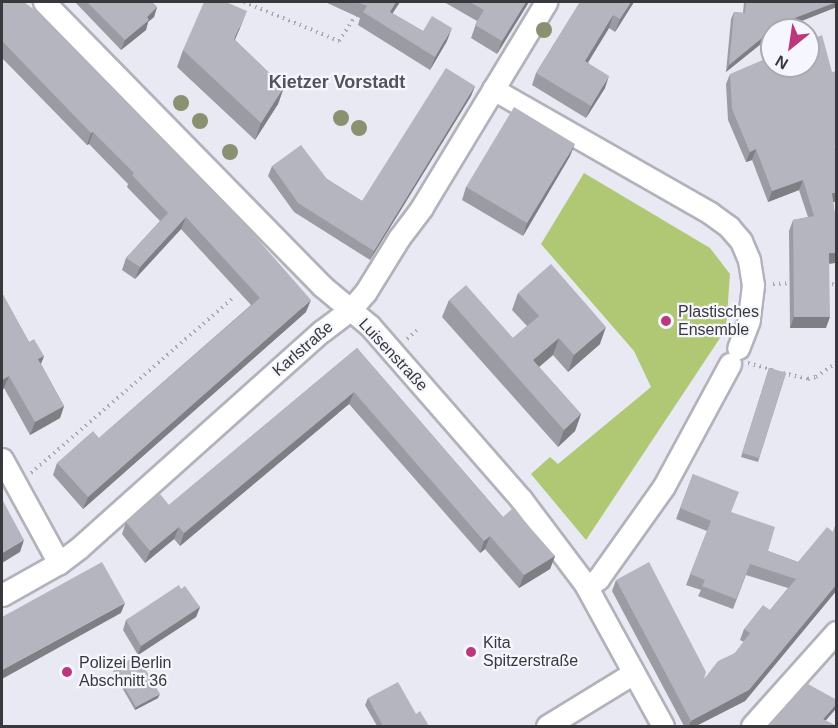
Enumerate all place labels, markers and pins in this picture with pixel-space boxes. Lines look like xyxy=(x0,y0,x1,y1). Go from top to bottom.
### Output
place label: Plastisches Ensemble xyxy=(678,302,759,340)
marker: Plastisches Ensemble xyxy=(659,314,673,328)
place label: Kita Spitzerstraße xyxy=(483,633,578,671)
marker: Kita Spitzerstraße xyxy=(464,645,478,659)
place label: Polizei Berlin Abschnitt 36 xyxy=(79,653,171,691)
marker: Polizei Berlin Abschnitt 36 xyxy=(60,665,74,679)

